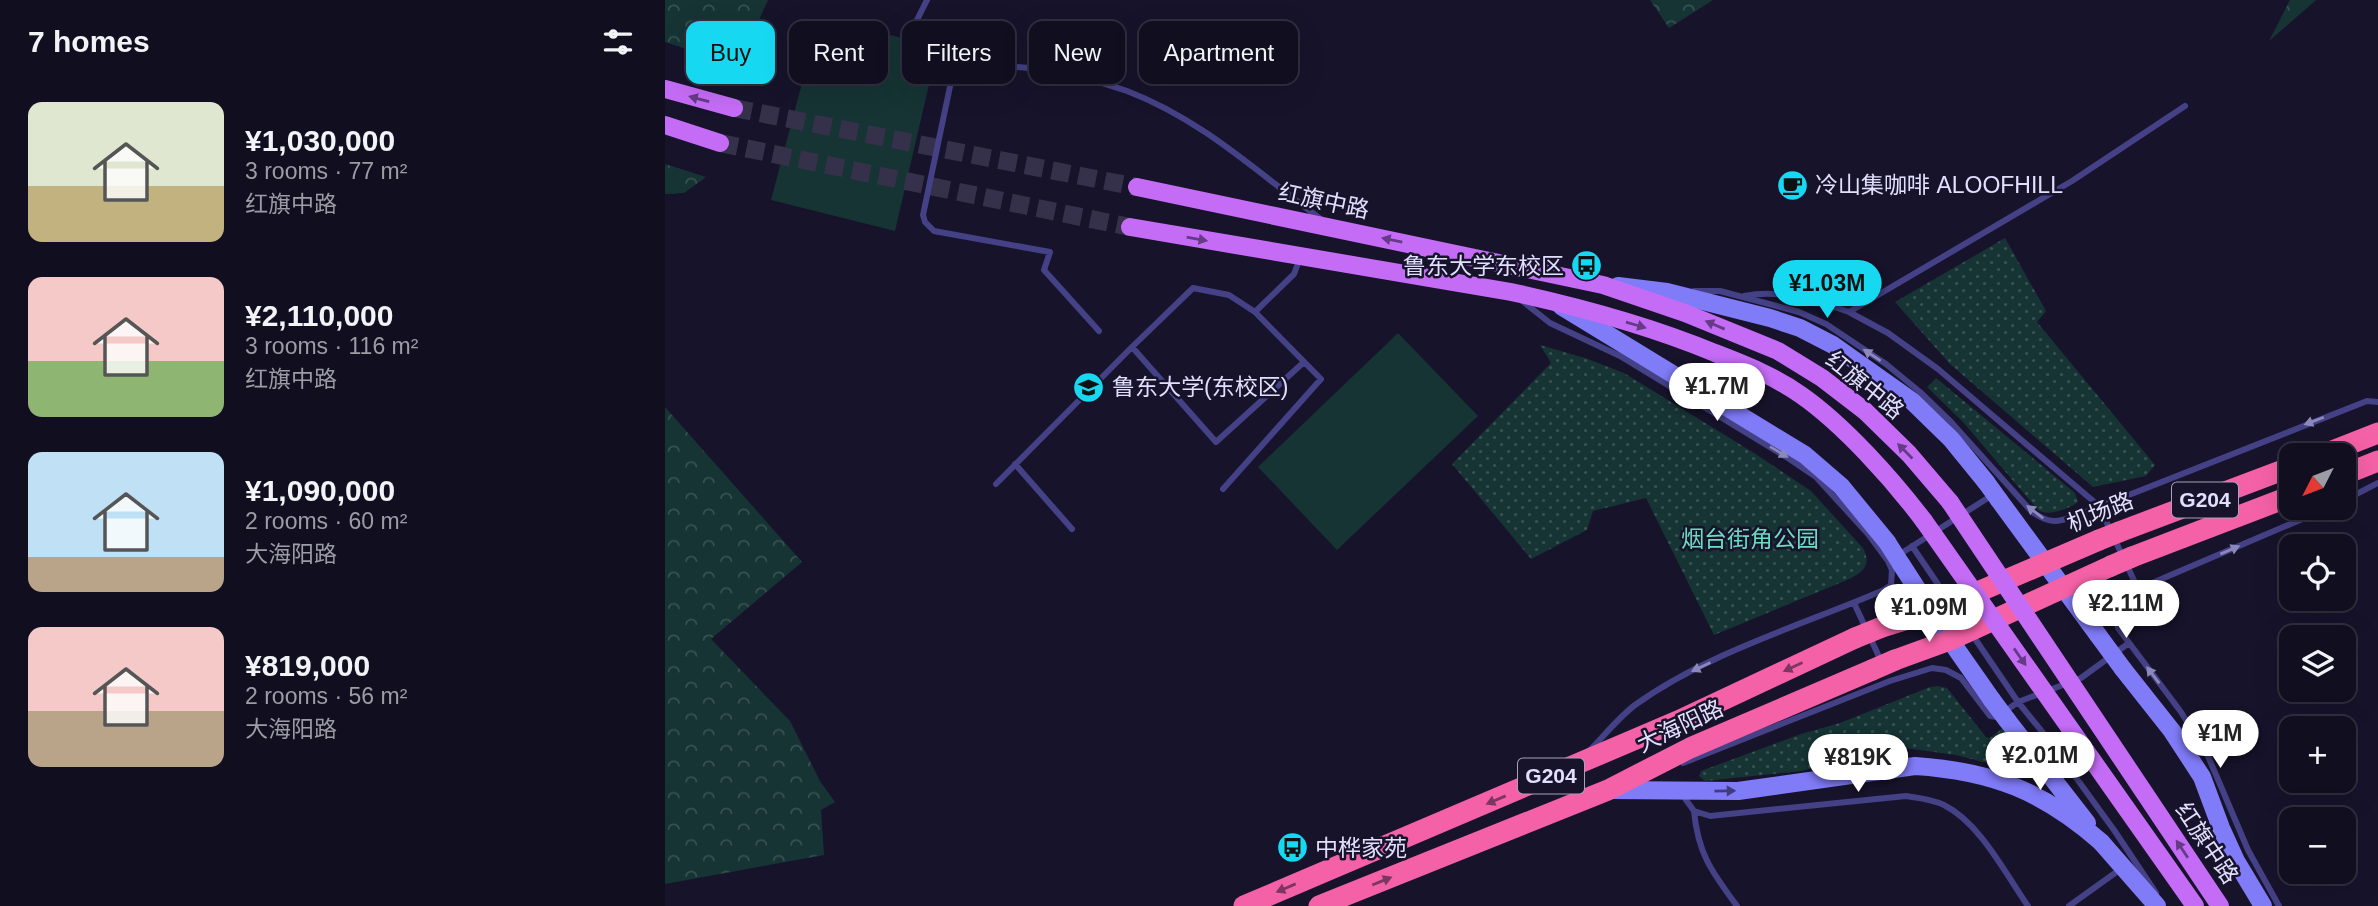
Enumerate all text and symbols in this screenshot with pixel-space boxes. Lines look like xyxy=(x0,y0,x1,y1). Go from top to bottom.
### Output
chip: Buy xyxy=(686,21,775,84)
chip: Rent xyxy=(789,21,888,84)
chip: Filters xyxy=(902,21,1015,84)
chip: New xyxy=(1029,21,1125,84)
chip: Apartment xyxy=(1139,21,1298,84)
icon: filters xyxy=(599,23,637,61)
text: 7 homes xyxy=(28,25,150,58)
one-way arrow xyxy=(688,93,710,104)
text: ¥1,030,000 xyxy=(245,124,395,157)
icon: home xyxy=(84,130,168,214)
text: 3 rooms · 77 m² xyxy=(245,158,407,184)
cafe icon: 冷山集咖啡 ALOOFHILL xyxy=(1775,168,1809,202)
place label: 冷山集咖啡 ALOOFHILL xyxy=(1815,172,2063,198)
street label: 红旗中路 xyxy=(1276,179,1372,223)
text: 红旗中路 xyxy=(245,191,337,217)
one-way arrow xyxy=(1186,234,1208,245)
one-way arrow xyxy=(1381,235,1403,246)
bus stop icon: 鲁东大学东校区 xyxy=(1570,249,1604,283)
place label: 鲁东大学东校区 xyxy=(1403,253,1564,279)
pin: ¥1.03M xyxy=(1770,260,1884,320)
text: ¥1.03M xyxy=(1789,270,1865,296)
text: ¥2,110,000 xyxy=(245,299,394,332)
icon: home xyxy=(84,305,168,389)
one-way arrow xyxy=(1704,319,1725,330)
one-way arrow xyxy=(1626,321,1647,331)
text: 3 rooms · 116 m² xyxy=(245,333,418,359)
street label: 红旗中路 xyxy=(1821,346,1909,424)
one-way arrow xyxy=(1863,348,1881,362)
pin: ¥1.7M xyxy=(1668,364,1766,423)
text: 红旗中路 xyxy=(245,366,337,392)
school or university icon: 鲁东大学(东校区) xyxy=(1072,370,1106,404)
text: ¥1.7M xyxy=(1685,373,1749,399)
place label: 鲁东大学(东校区) xyxy=(1112,374,1288,400)
one-way arrow xyxy=(2303,416,2324,427)
one-way arrow xyxy=(1897,442,1914,459)
north arrow xyxy=(2279,443,2355,520)
map controls xyxy=(2279,443,2356,884)
one-way arrow xyxy=(1769,446,1789,458)
text: ¥1,090,000 xyxy=(245,474,395,507)
icon: home xyxy=(84,480,168,564)
road number: G204 xyxy=(2172,482,2238,518)
street label: 机场路 xyxy=(2063,487,2137,537)
one-way arrow xyxy=(2026,505,2044,520)
text: 2 rooms · 60 m² xyxy=(245,508,407,534)
park label: 烟台街角公园 xyxy=(1681,526,1819,552)
button: locate xyxy=(2279,534,2356,611)
text: 大海阳路 xyxy=(245,541,337,567)
one-way arrow xyxy=(2219,545,2240,556)
pin: ¥2.11M xyxy=(2069,580,2183,640)
pin: ¥1.09M xyxy=(1872,584,1986,644)
text: ¥2.11M xyxy=(2088,590,2164,616)
text: ¥1.09M xyxy=(1891,594,1967,620)
button: layers xyxy=(2279,625,2356,702)
one-way arrow xyxy=(2013,648,2027,666)
text: ¥819,000 xyxy=(245,649,370,682)
icon: home xyxy=(84,655,168,739)
one-way arrow xyxy=(1690,662,1711,673)
one-way arrow xyxy=(1783,662,1803,673)
one-way arrow xyxy=(2146,666,2160,684)
text: 2 rooms · 56 m² xyxy=(245,683,407,709)
street label: 大海阳路 xyxy=(1633,695,1727,757)
pin: ¥1M xyxy=(2186,710,2254,770)
text: 大海阳路 xyxy=(245,716,337,742)
button: + xyxy=(2279,716,2356,793)
text: ¥1M xyxy=(2198,720,2242,746)
pin: ¥2.01M xyxy=(1983,732,2097,792)
pin: ¥819K xyxy=(1809,734,1907,794)
text: ¥2.01M xyxy=(2002,742,2078,768)
text: ¥819K xyxy=(1824,744,1892,770)
road number: G204 xyxy=(1518,758,1584,794)
one-way arrow xyxy=(1715,785,1737,797)
one-way arrow xyxy=(1485,794,1506,805)
street label: 红旗中路 xyxy=(2170,798,2244,888)
button: − xyxy=(2279,807,2356,884)
bus stop icon: 中桦家苑 xyxy=(1275,831,1309,865)
place label: 中桦家苑 xyxy=(1315,835,1407,861)
one-way arrow xyxy=(2175,840,2189,858)
one-way arrow xyxy=(1372,875,1393,886)
one-way arrow xyxy=(1276,882,1296,894)

